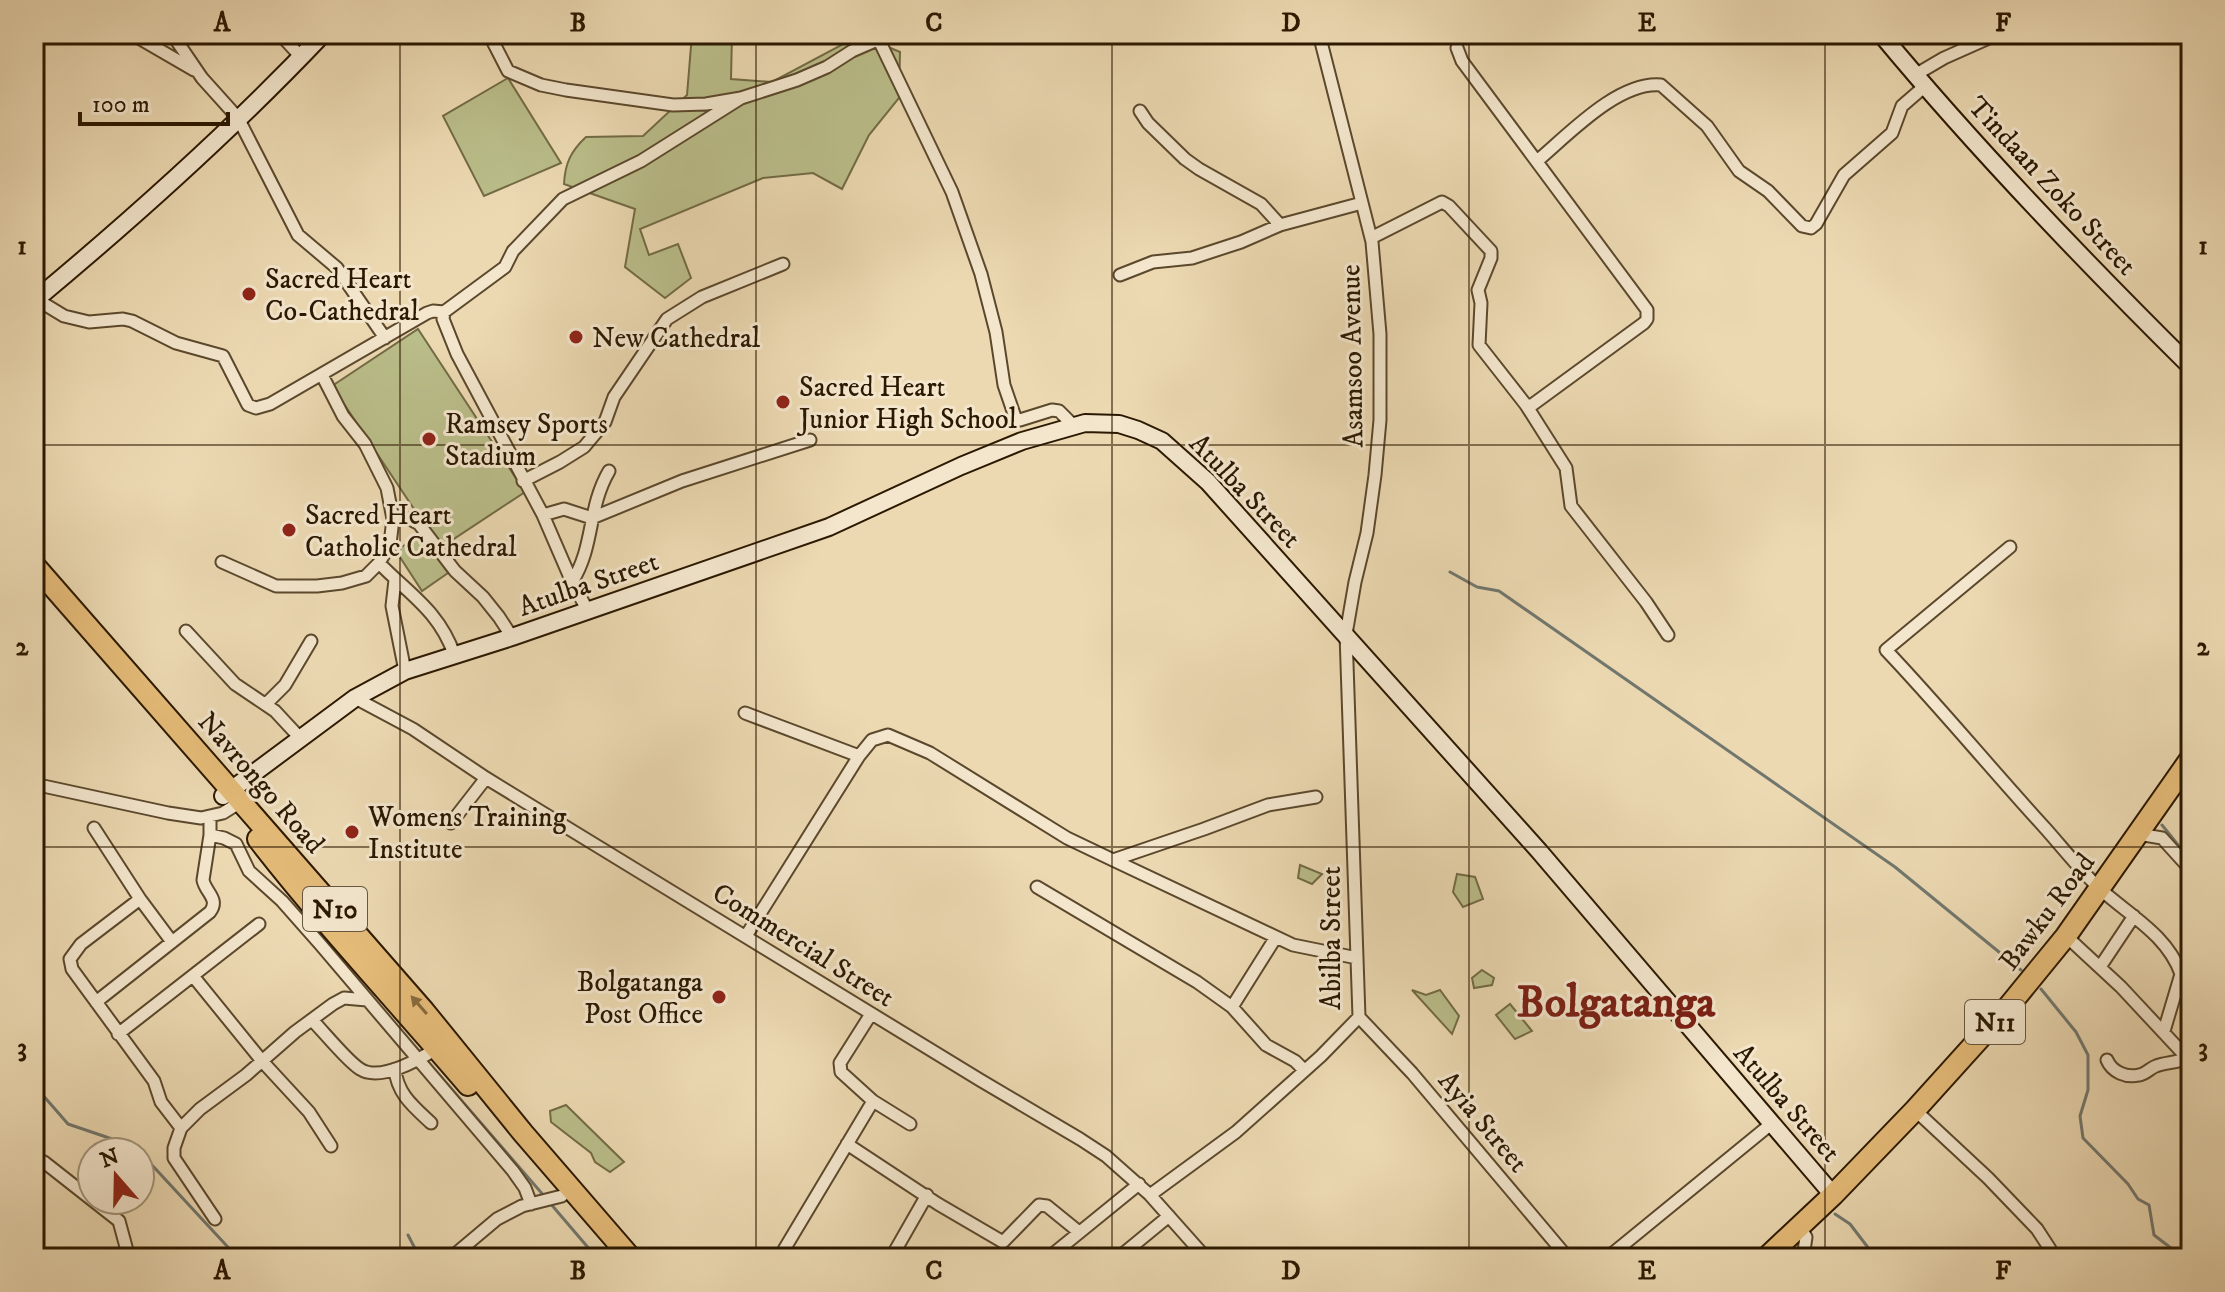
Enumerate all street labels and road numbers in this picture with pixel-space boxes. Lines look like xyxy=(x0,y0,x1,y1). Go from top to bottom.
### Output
street label: Tindaan Zoko Street xyxy=(1960,89,2144,283)
street label: Asamsoo Avenue xyxy=(1333,264,1372,448)
street label: Atulba Street xyxy=(1182,426,1308,556)
street label: Atulba Street xyxy=(514,544,663,625)
street label: Navrongo Road xyxy=(190,705,332,861)
street label: Bawku Road xyxy=(1992,846,2103,978)
street label: Abilba Street xyxy=(1314,866,1349,1010)
street label: Commercial Street xyxy=(706,875,901,1015)
road number: N10 xyxy=(303,887,367,931)
road number: N11 xyxy=(1965,1000,2025,1044)
street label: Atulba Street xyxy=(1726,1036,1848,1170)
street label: Ayia Street xyxy=(1430,1064,1535,1180)

